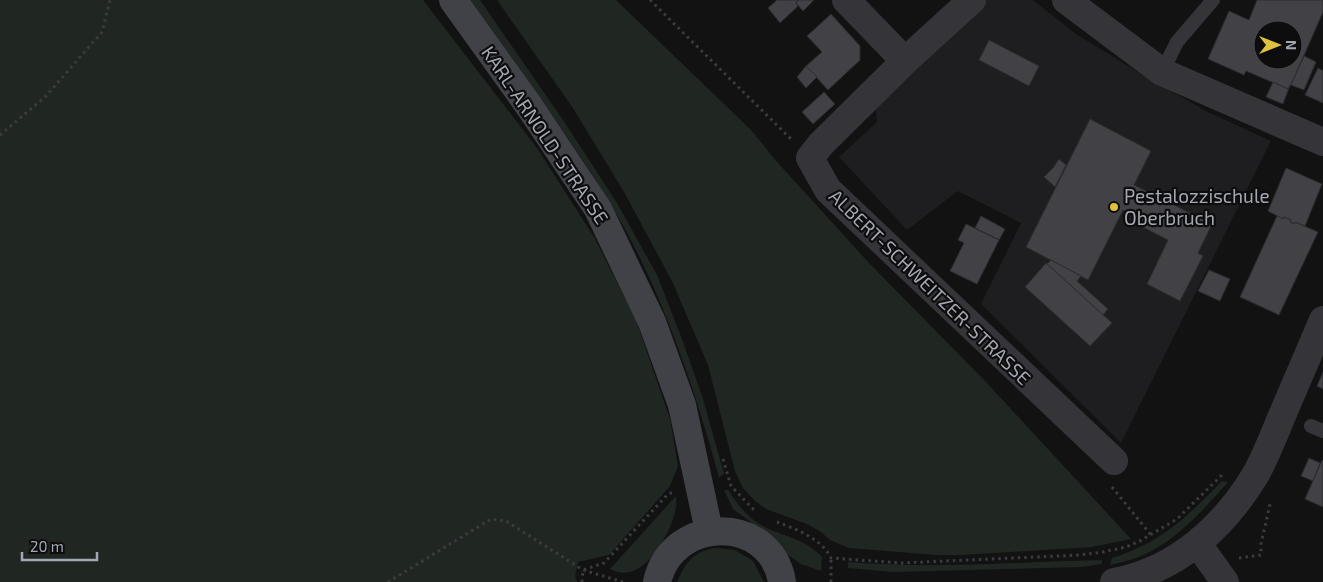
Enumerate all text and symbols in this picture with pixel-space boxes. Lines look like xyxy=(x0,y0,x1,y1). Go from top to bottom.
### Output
north arrow xyxy=(1253,20,1303,70)
text: N xyxy=(1283,40,1300,50)
street label: KARL-ARNOLD-STRASSE xyxy=(477,41,614,228)
street label: ALBERT-SCHWEITZER-STRASSE xyxy=(825,184,1036,389)
place label: Pestalozzischule Oberbruch xyxy=(1124,184,1270,229)
marker: Pestalozzischule Oberbruch xyxy=(1108,201,1120,213)
scale bar xyxy=(22,530,98,562)
text: 20 m xyxy=(30,537,64,555)

